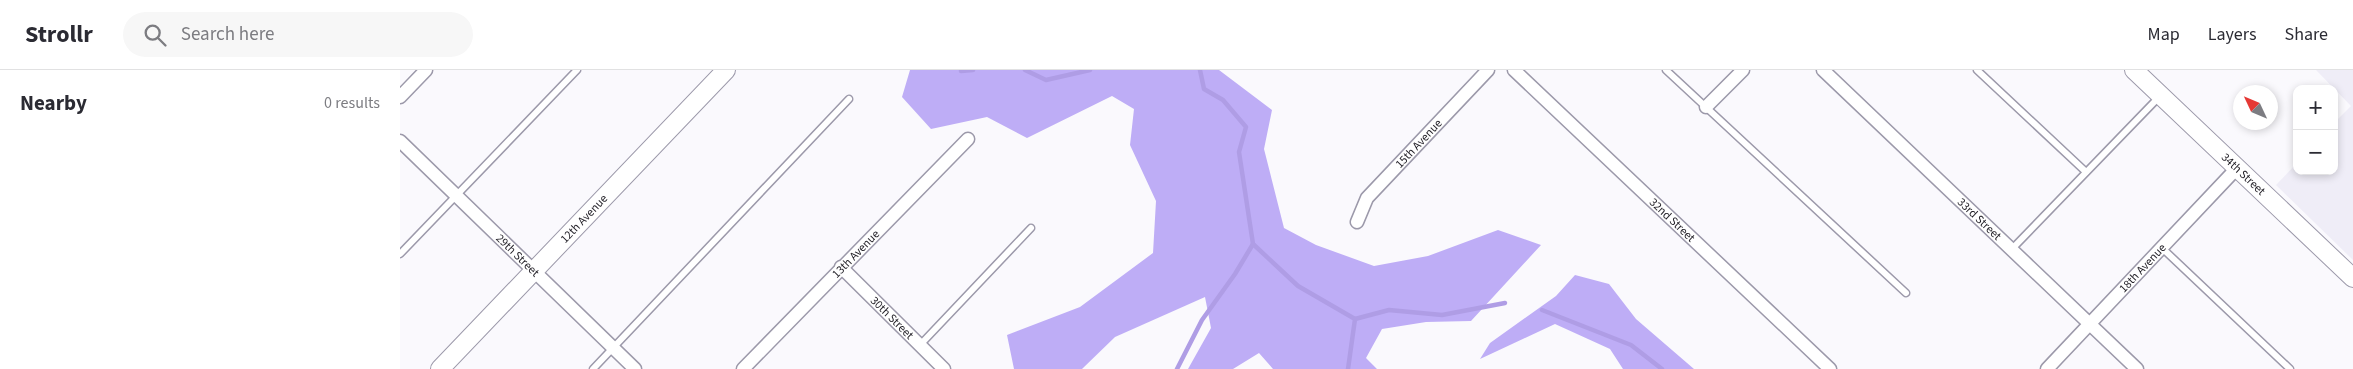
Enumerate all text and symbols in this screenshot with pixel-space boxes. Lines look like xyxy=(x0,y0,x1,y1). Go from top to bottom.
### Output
search box xyxy=(123,12,473,57)
text: Strollr xyxy=(25,17,93,52)
icon: search xyxy=(141,21,169,49)
text: Search here xyxy=(181,21,274,48)
text: Map xyxy=(2148,22,2180,47)
text: Layers xyxy=(2208,22,2257,47)
text: Share xyxy=(2285,22,2328,47)
north arrow xyxy=(2233,85,2278,130)
map controls xyxy=(2293,85,2338,175)
button: + xyxy=(2293,85,2338,130)
text: Nearby xyxy=(20,88,87,118)
text: 0 results xyxy=(324,92,380,114)
street label: 15th Avenue xyxy=(1391,115,1446,172)
button: − xyxy=(2293,130,2338,175)
street label: 34th Street xyxy=(2217,149,2269,199)
street label: 12th Avenue xyxy=(557,191,612,247)
street label: 32nd Street xyxy=(1645,194,1699,246)
street label: 33rd Street xyxy=(1953,194,2005,244)
street label: 13th Avenue xyxy=(828,226,884,282)
street label: 29th Street xyxy=(492,230,543,281)
street label: 18th Avenue xyxy=(2115,240,2170,297)
street label: 30th Street xyxy=(866,293,917,343)

